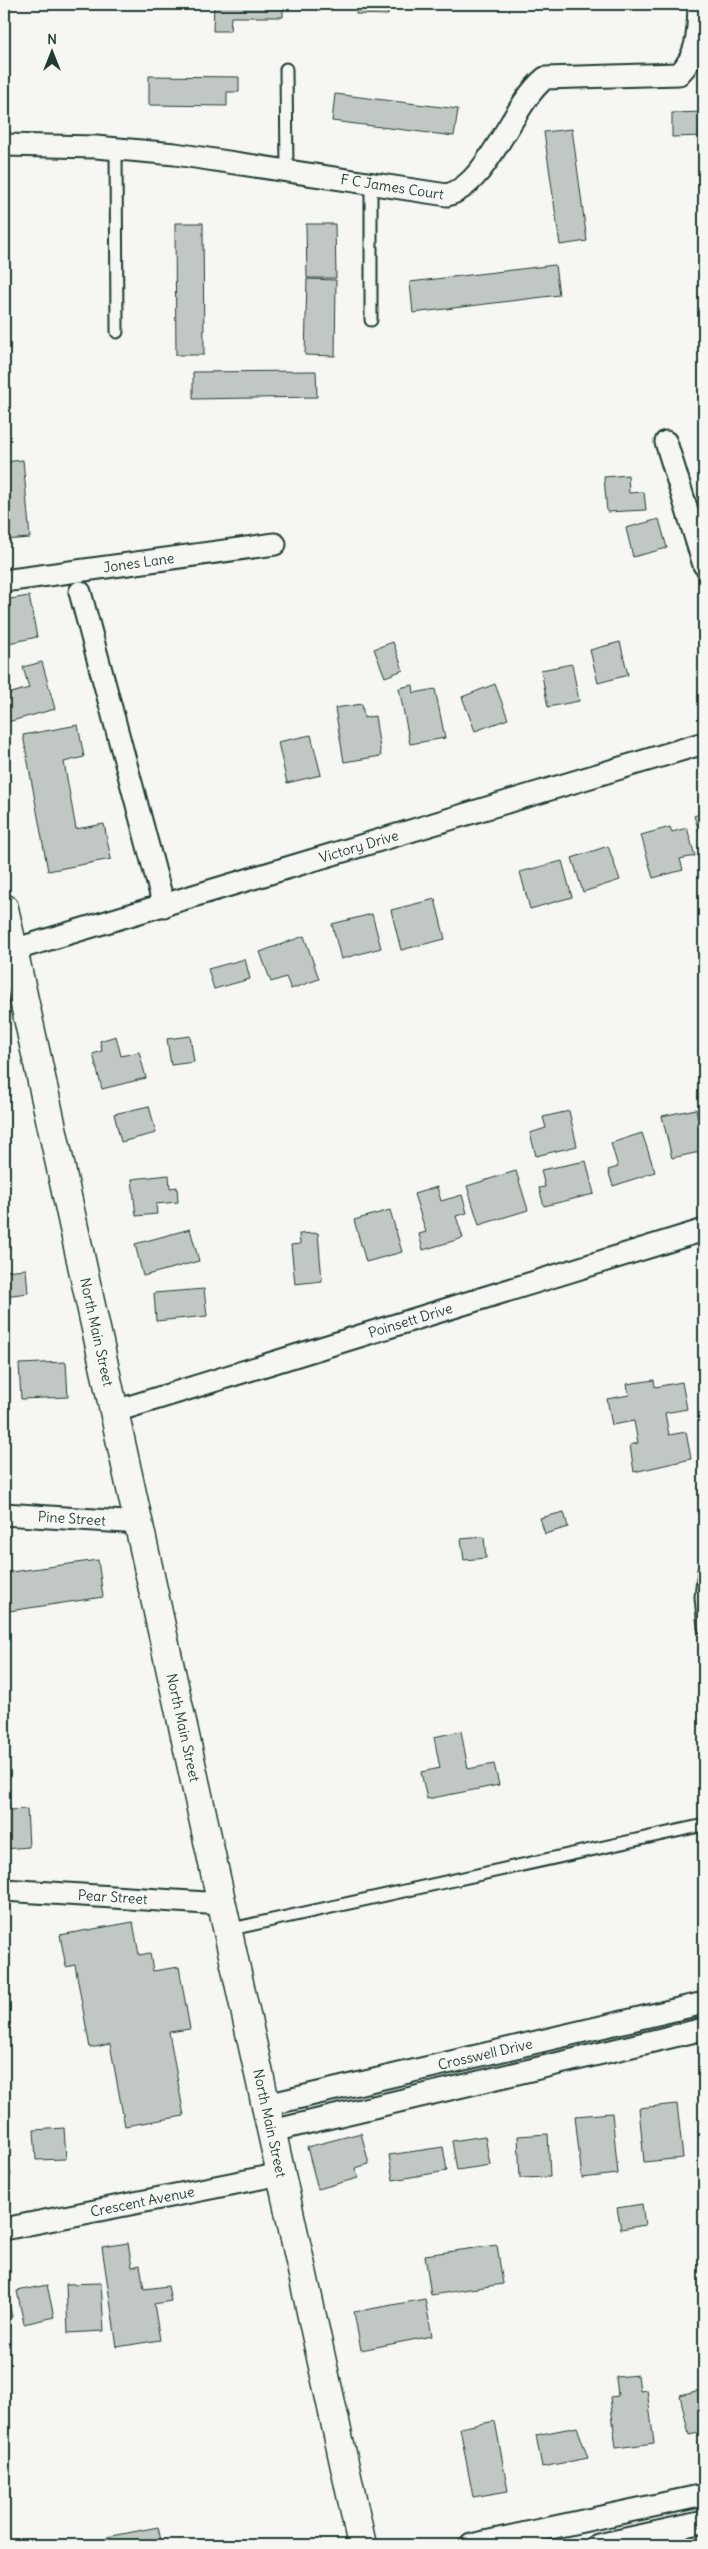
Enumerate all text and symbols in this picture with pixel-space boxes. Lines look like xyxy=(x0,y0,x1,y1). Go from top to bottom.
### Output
north arrow xyxy=(28,28,78,78)
text: N xyxy=(47,30,57,48)
street label: F C James Court xyxy=(339,170,445,203)
street label: Jones Lane xyxy=(102,549,175,576)
street label: Victory Drive xyxy=(317,826,401,867)
street label: North Main Street xyxy=(76,1276,117,1388)
street label: Poinsett Drive xyxy=(366,1299,455,1342)
street label: Pine Street xyxy=(37,1507,107,1530)
street label: North Main Street xyxy=(163,1672,204,1784)
street label: Pear Street xyxy=(77,1886,148,1908)
street label: Crosswell Drive xyxy=(436,2034,534,2074)
street label: North Main Street xyxy=(249,2067,290,2179)
street label: Crescent Avenue xyxy=(89,2182,196,2221)

